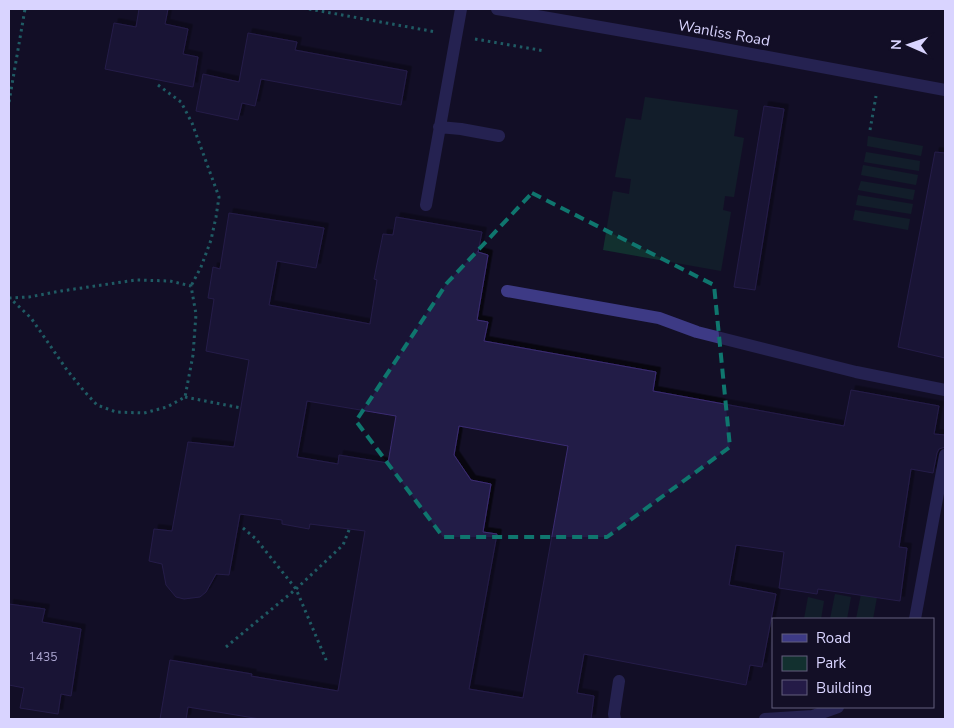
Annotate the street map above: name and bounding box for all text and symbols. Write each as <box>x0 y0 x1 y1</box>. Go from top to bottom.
street label: Wanliss Road <box>676 15 772 51</box>
north arrow <box>884 20 934 70</box>
text: N <box>887 39 906 50</box>
legend <box>772 618 934 708</box>
text: Road <box>816 628 851 648</box>
house number: 1435 <box>29 649 57 665</box>
text: Park <box>816 653 846 673</box>
text: Building <box>816 678 872 698</box>

